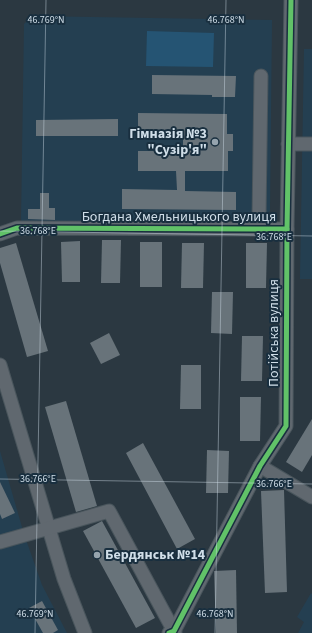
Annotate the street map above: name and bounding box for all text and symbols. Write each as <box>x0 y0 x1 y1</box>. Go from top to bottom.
text: 46.769°N <box>27 13 65 27</box>
text: 46.768°N <box>207 13 245 27</box>
place label: Гімназія №3 "Сузір'я" <box>129 124 207 160</box>
marker: Гімназія №3 "Сузір'я" <box>210 137 220 147</box>
street label: Богдана Хмельницького вулиця <box>82 207 276 227</box>
text: 36.768°E <box>20 224 56 238</box>
text: 36.768°E <box>256 230 292 244</box>
street label: Потійська вулиця <box>264 279 284 387</box>
text: 36.766°E <box>20 472 56 486</box>
text: 36.766°E <box>256 477 292 491</box>
place label: Бердянськ №14 <box>105 545 206 565</box>
marker: Бердянськ №14 <box>92 550 102 560</box>
text: 46.769°N <box>16 607 54 621</box>
text: 46.768°N <box>196 607 234 621</box>

